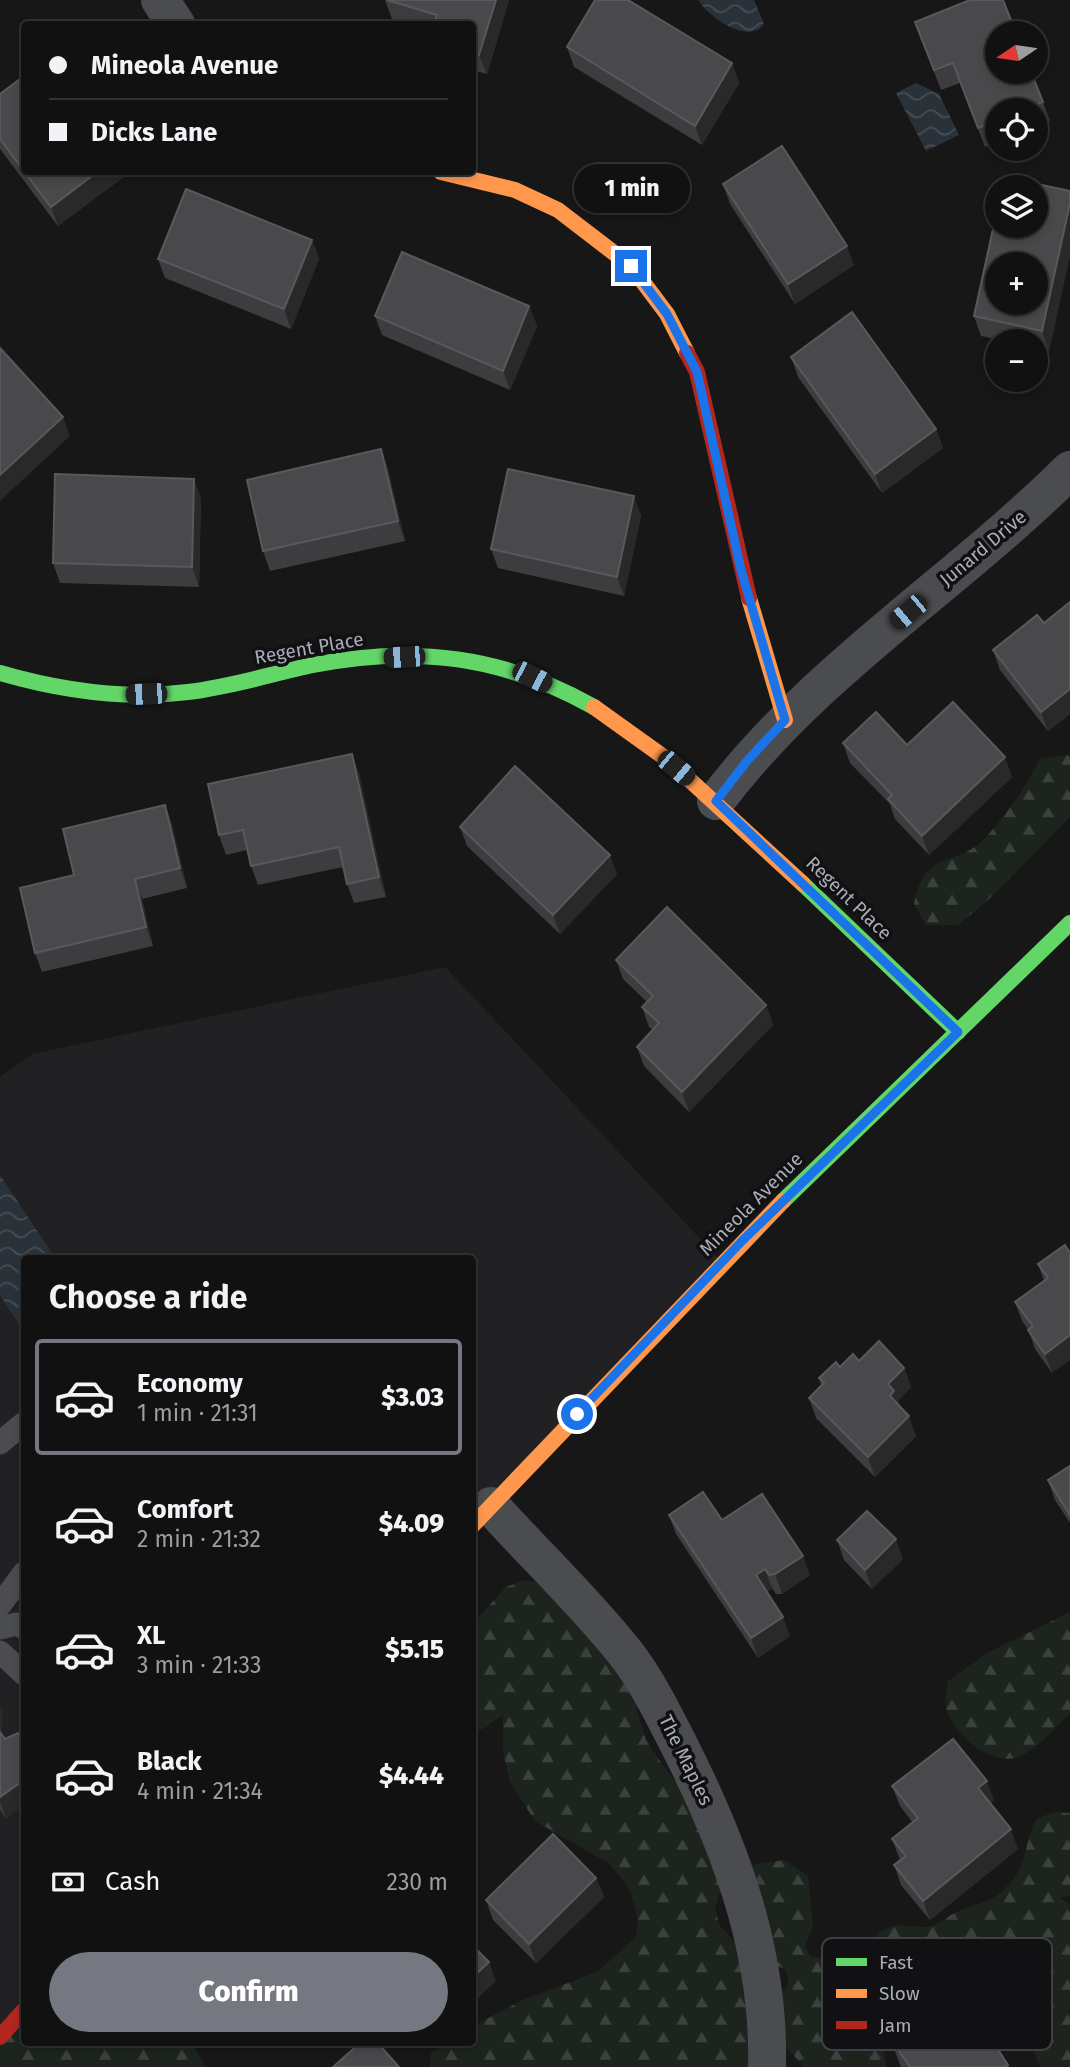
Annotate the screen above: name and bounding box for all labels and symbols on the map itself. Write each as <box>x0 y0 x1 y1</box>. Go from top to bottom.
north arrow <box>985 21 1048 84</box>
callout: 1 min <box>573 164 689 214</box>
route end <box>615 250 647 282</box>
street label: Junard Drive <box>935 505 1031 591</box>
car <box>886 590 931 634</box>
street label: Regent Place <box>253 627 365 669</box>
car <box>383 645 426 669</box>
car <box>509 658 556 696</box>
car <box>125 683 168 705</box>
car <box>654 746 699 790</box>
street label: Regent Place <box>801 851 897 945</box>
street label: Mineola Avenue <box>695 1148 807 1260</box>
route start <box>561 1398 593 1430</box>
street label: The Maples <box>654 1711 718 1809</box>
legend <box>822 1938 1052 2050</box>
text: Fast <box>879 1951 913 1974</box>
text: Slow <box>879 1982 920 2005</box>
text: Jam <box>879 2014 911 2037</box>

